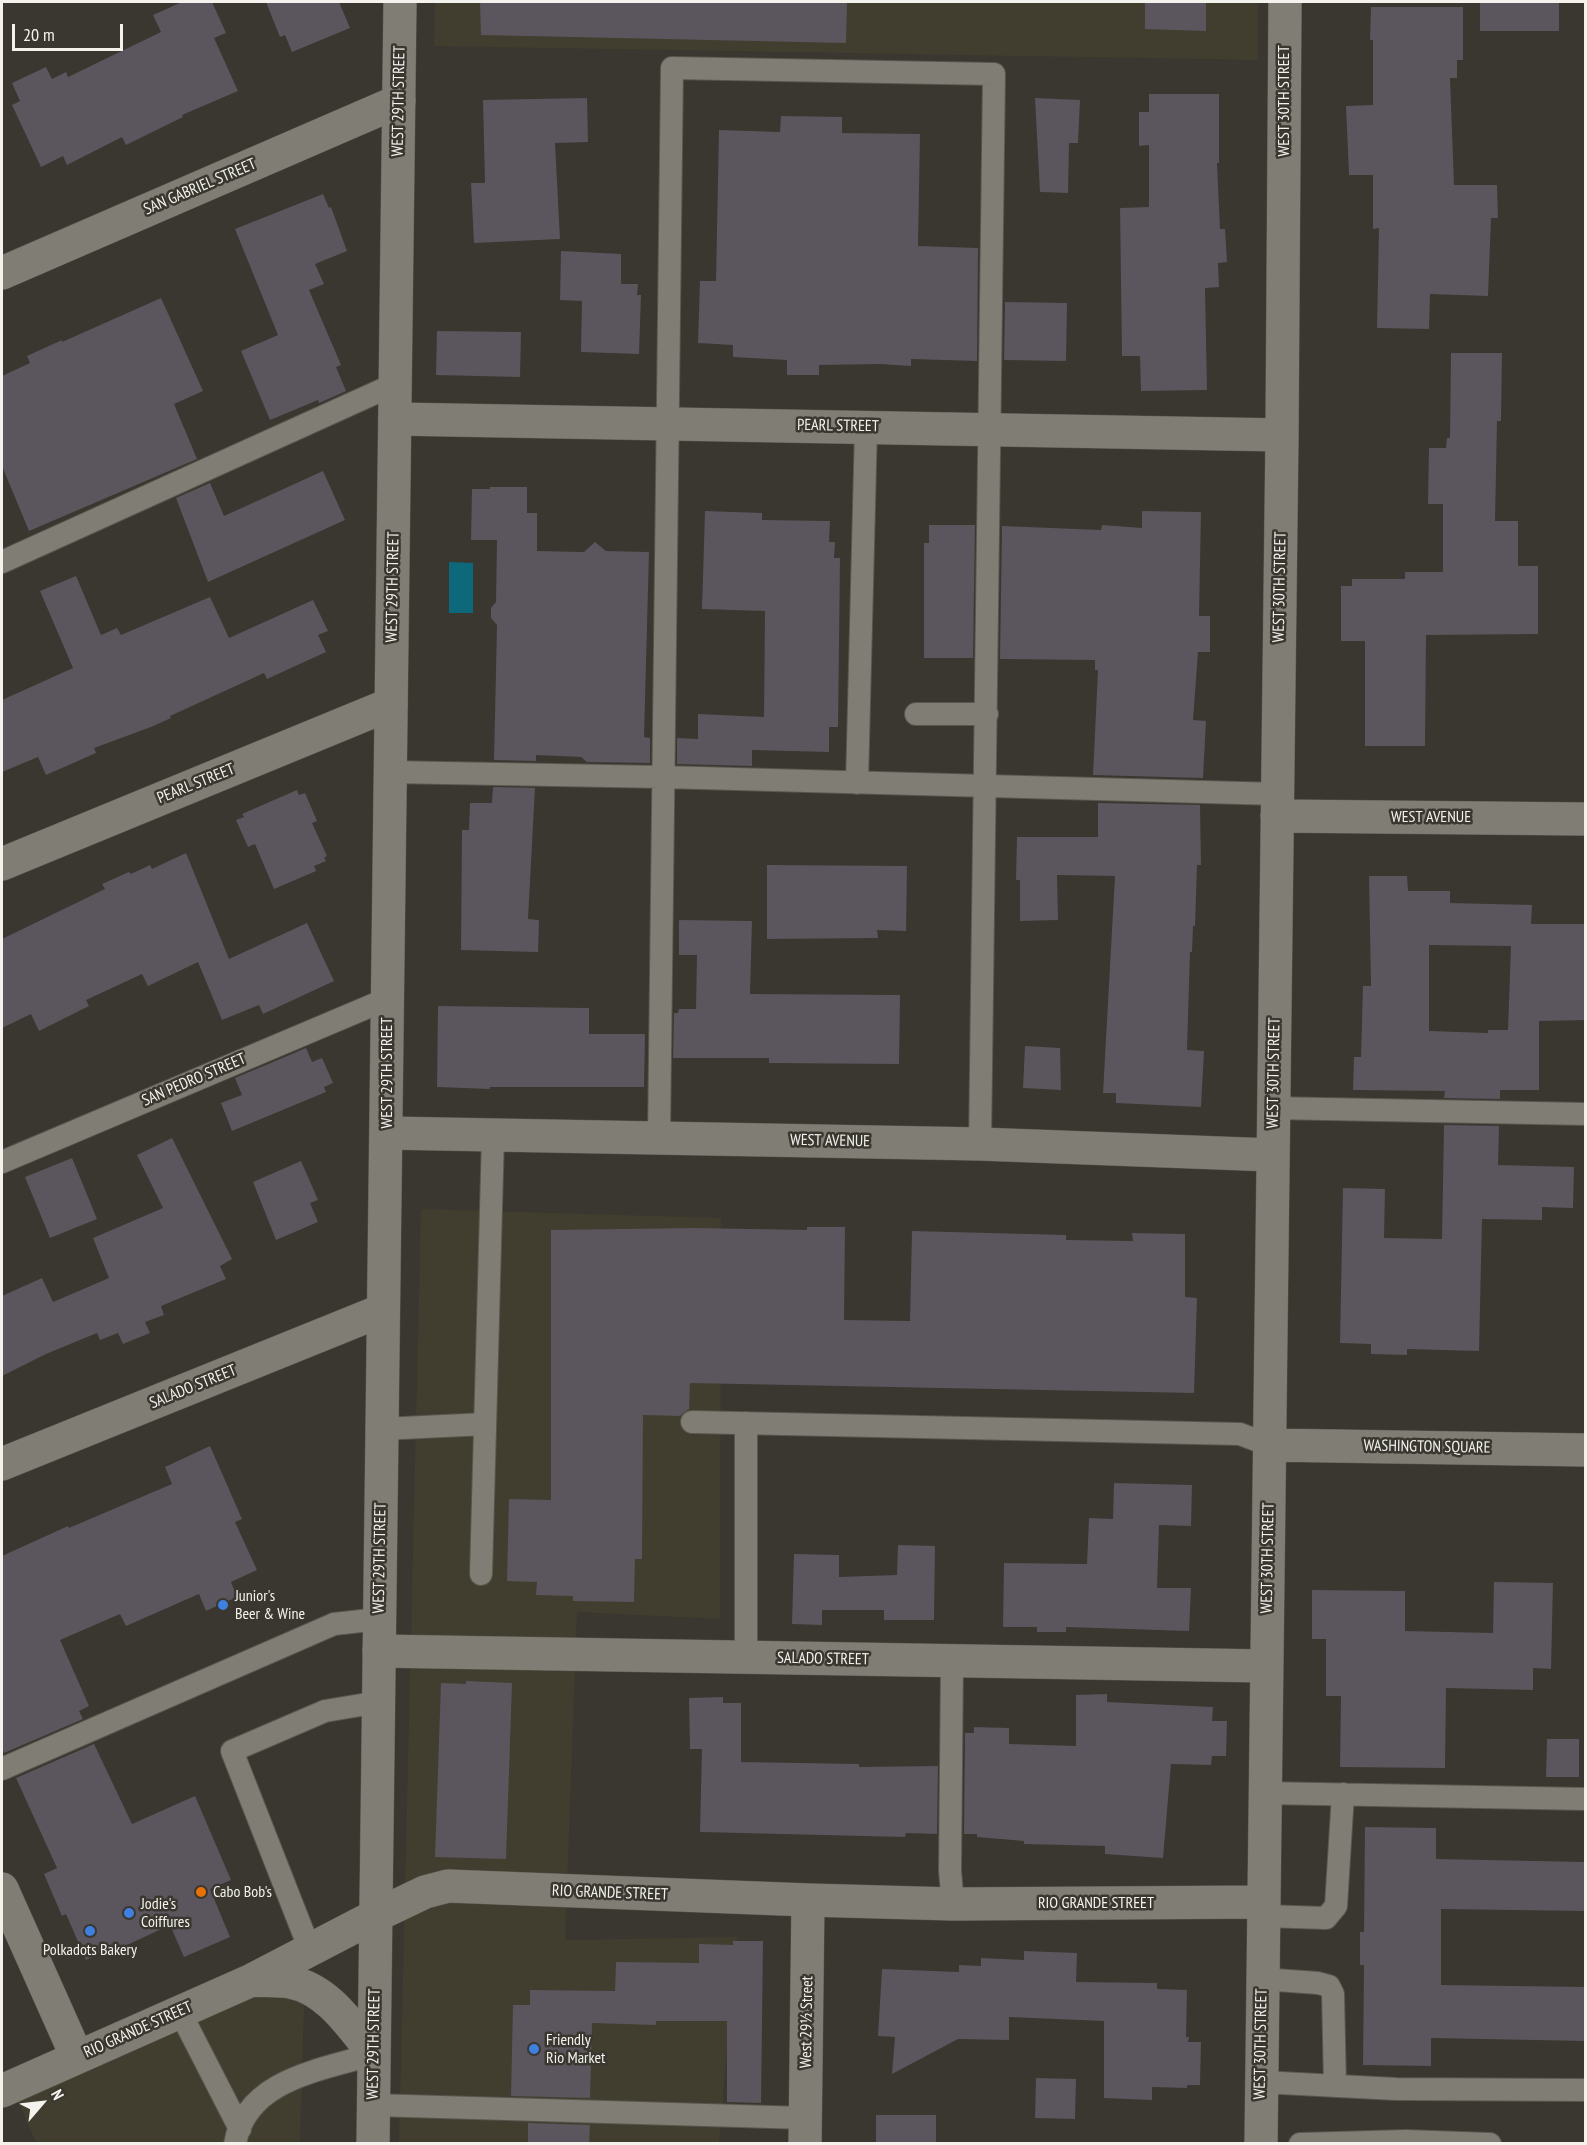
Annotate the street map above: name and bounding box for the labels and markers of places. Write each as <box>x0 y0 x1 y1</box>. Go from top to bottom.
place label: Junior's Beer & Wine <box>235 1586 305 1624</box>
marker: Junior's Beer & Wine <box>216 1598 230 1612</box>
place label: Cabo Bob's <box>213 1882 272 1902</box>
marker: Cabo Bob's <box>194 1885 208 1899</box>
place label: Jodie's Coiffures <box>141 1894 190 1932</box>
marker: Jodie's Coiffures <box>122 1906 136 1920</box>
marker: Polkadots Bakery <box>83 1924 97 1938</box>
place label: Polkadots Bakery <box>43 1940 137 1960</box>
place label: Friendly Rio Market <box>546 2030 605 2068</box>
marker: Friendly Rio Market <box>527 2042 541 2056</box>

